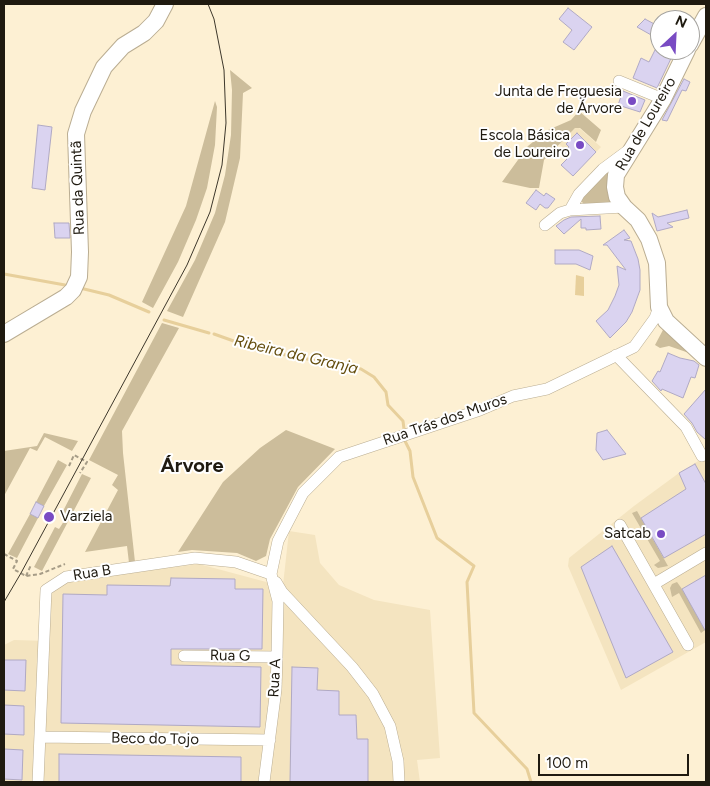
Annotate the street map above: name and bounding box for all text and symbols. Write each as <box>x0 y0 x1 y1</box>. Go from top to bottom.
north arrow <box>650 10 700 60</box>
text: N <box>673 12 690 32</box>
street label: Rua de Loureiro <box>612 74 680 174</box>
place label: Junta de Freguesia de Árvore <box>495 83 622 118</box>
marker: Junta de Freguesia de Árvore <box>626 95 638 107</box>
place label: Escola Básica de Loureiro <box>480 127 570 162</box>
marker: Escola Básica de Loureiro <box>574 139 586 151</box>
street label: Rua da Quintã <box>67 140 89 236</box>
water label: Ribeira da Granja <box>232 331 360 379</box>
street label: Rua Trás dos Muros <box>381 390 509 450</box>
district label: Árvore <box>161 454 223 478</box>
place label: Varziela <box>60 508 112 526</box>
marker: Varziela <box>42 510 56 524</box>
place label: Satcab <box>604 525 651 543</box>
marker: Satcab <box>655 528 667 540</box>
street label: Rua B <box>72 561 112 585</box>
street label: Rua G <box>210 647 250 665</box>
street label: Rua A <box>265 658 285 698</box>
street label: Beco do Tojo <box>111 729 199 749</box>
scale bar <box>540 744 691 776</box>
text: 100 m <box>546 754 588 772</box>

